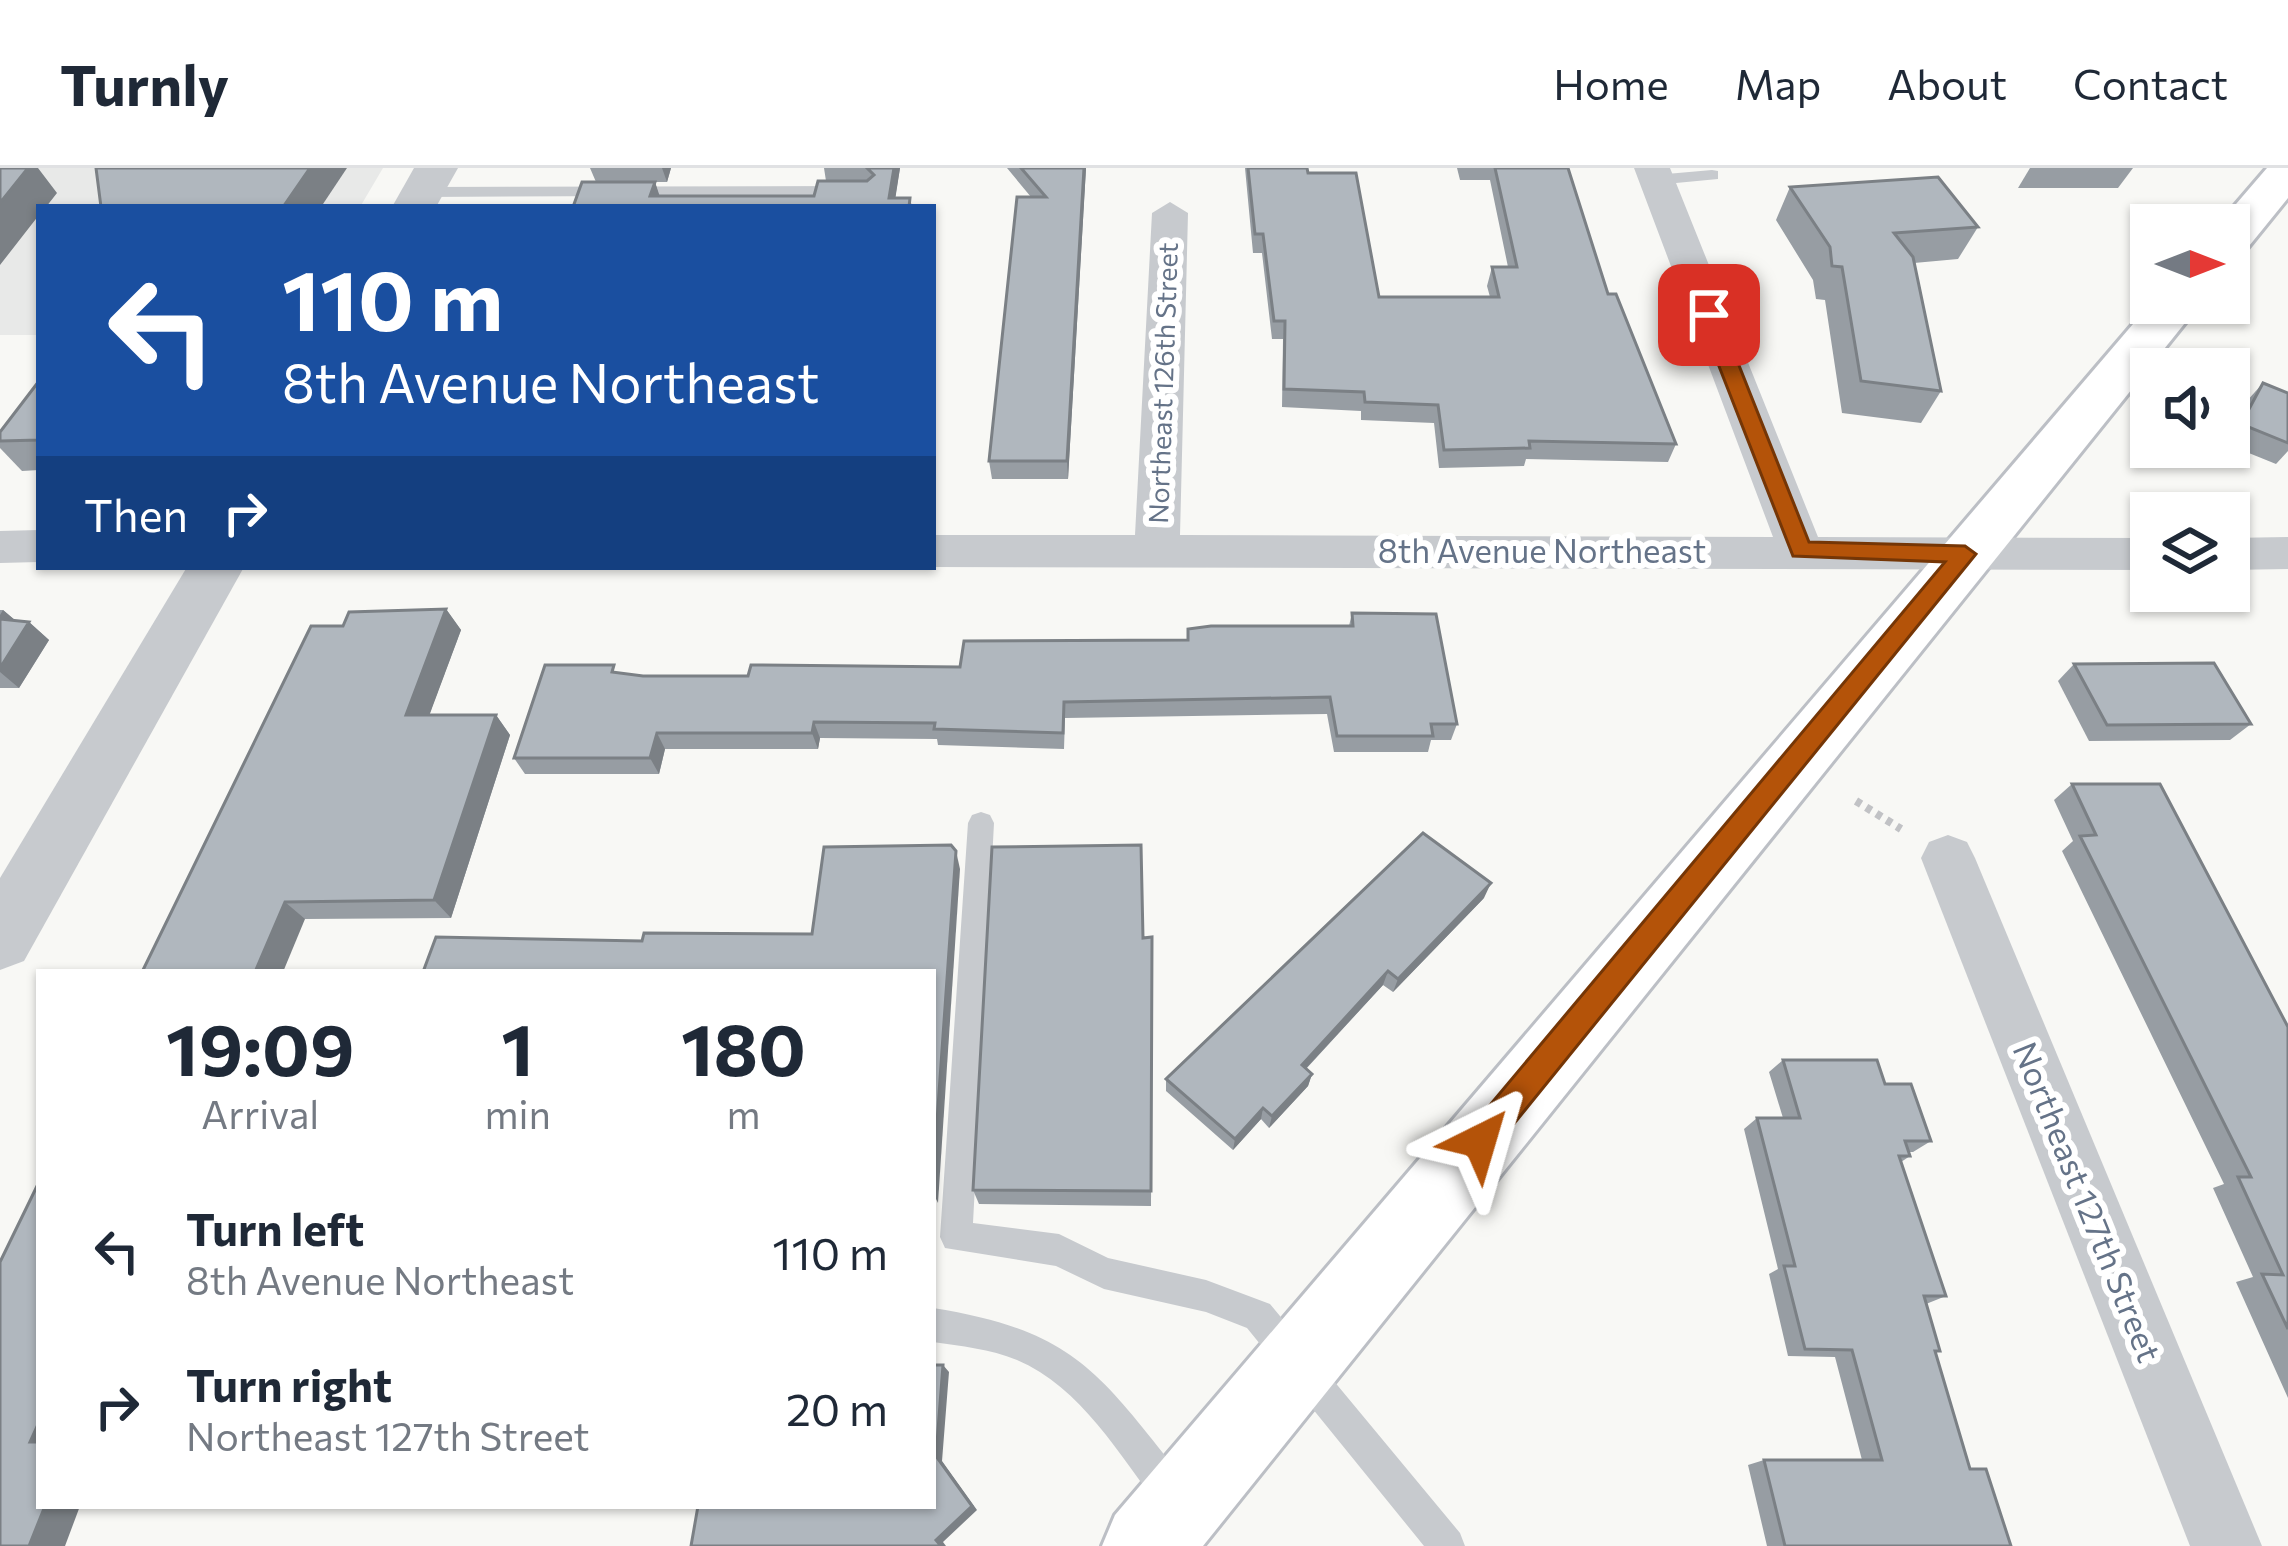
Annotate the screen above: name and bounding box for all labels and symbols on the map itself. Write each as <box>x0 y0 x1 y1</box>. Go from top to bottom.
north arrow <box>2130 204 2250 324</box>
street label: Northeast 126th Street <box>1141 242 1184 524</box>
pin <box>1658 264 1760 366</box>
street label: 8th Avenue Northeast <box>1378 529 1706 570</box>
street label: Northeast 127th Street <box>2005 1035 2171 1367</box>
position arrow <box>1417 1078 1543 1204</box>

